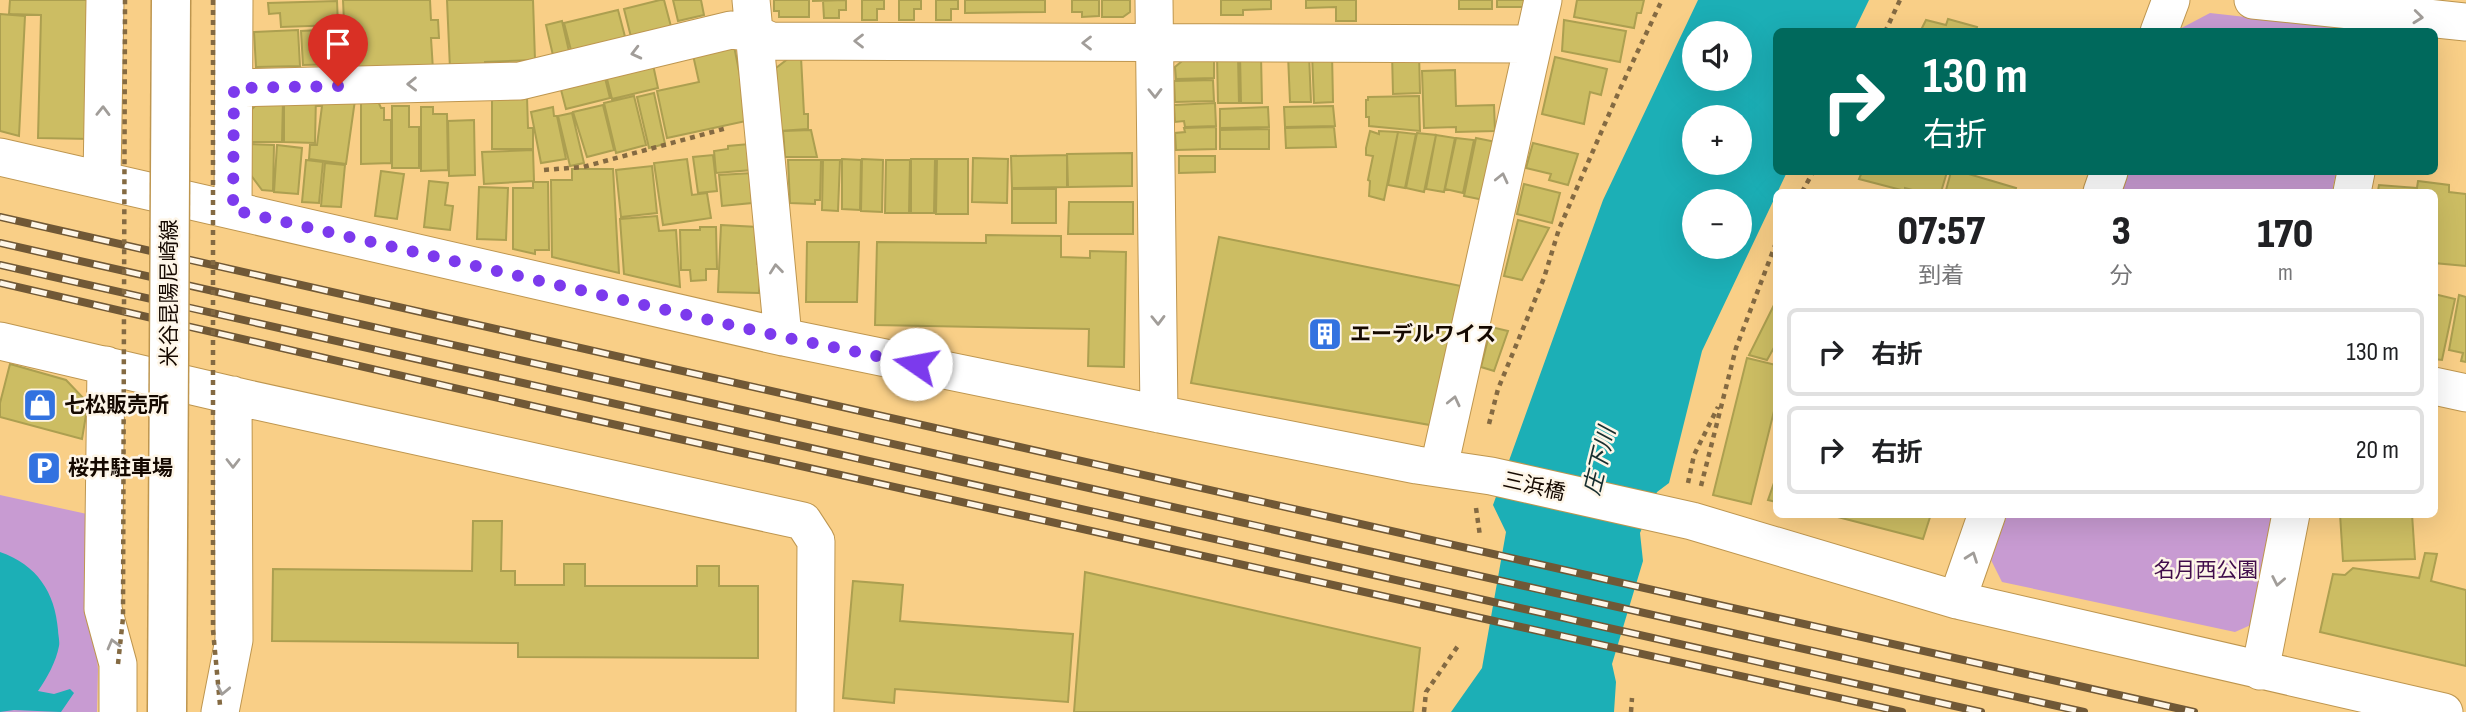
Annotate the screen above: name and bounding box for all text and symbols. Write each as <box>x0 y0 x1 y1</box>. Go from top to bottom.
one-way arrow <box>2413 9 2424 24</box>
pin <box>308 14 368 86</box>
map controls <box>1682 21 1752 259</box>
button: sound <box>1682 21 1752 91</box>
icon: arrive <box>319 25 357 63</box>
one-way arrow <box>853 33 864 49</box>
one-way arrow <box>1081 35 1091 51</box>
one-way arrow <box>630 45 642 59</box>
text: 130 m <box>1923 48 2028 107</box>
icon: right <box>1808 56 1899 147</box>
one-way arrow <box>406 76 417 92</box>
one-way arrow <box>1147 88 1163 98</box>
one-way arrow <box>95 105 111 115</box>
button: + <box>1682 105 1752 175</box>
text: 右折 <box>1923 116 1987 155</box>
one-way arrow <box>1494 172 1509 184</box>
button: − <box>1682 189 1752 259</box>
text: 07:57 <box>1898 206 1985 257</box>
text: 3 <box>2111 206 2131 257</box>
text: 170 <box>2257 209 2313 260</box>
street label: 米谷昆陽尼崎線 <box>157 220 182 367</box>
text: m <box>2278 259 2293 287</box>
text: 到着 <box>1918 262 1964 290</box>
text: 分 <box>2110 262 2133 290</box>
one-way arrow <box>769 263 784 274</box>
one-way arrow <box>1150 315 1166 326</box>
building icon: エーデルワイス <box>1306 315 1344 353</box>
place label: エーデルワイス <box>1350 322 1496 347</box>
position arrow <box>879 327 953 401</box>
icon: right <box>1812 333 1850 371</box>
text: 130 m <box>2347 337 2399 368</box>
text: 右折 <box>1871 340 1923 371</box>
shop icon: 七松販売所 <box>21 386 59 424</box>
place label: 七松販売所 <box>64 393 169 418</box>
one-way arrow <box>1445 395 1460 407</box>
water label: 庄下川 <box>1578 421 1623 498</box>
icon: right <box>1812 431 1850 469</box>
text: 20 m <box>2356 435 2399 466</box>
text: 右折 <box>1871 438 1923 469</box>
parking icon: 桜井駐車場 <box>25 449 63 487</box>
place label: 桜井駐車場 <box>68 456 173 481</box>
one-way arrow <box>225 459 241 469</box>
street label: 三浜橋 <box>1500 467 1567 506</box>
one-way arrow <box>1964 552 1978 564</box>
park label: 名月西公園 <box>2154 558 2259 583</box>
one-way arrow <box>2271 575 2286 587</box>
one-way arrow <box>106 639 121 651</box>
one-way arrow <box>217 684 232 696</box>

